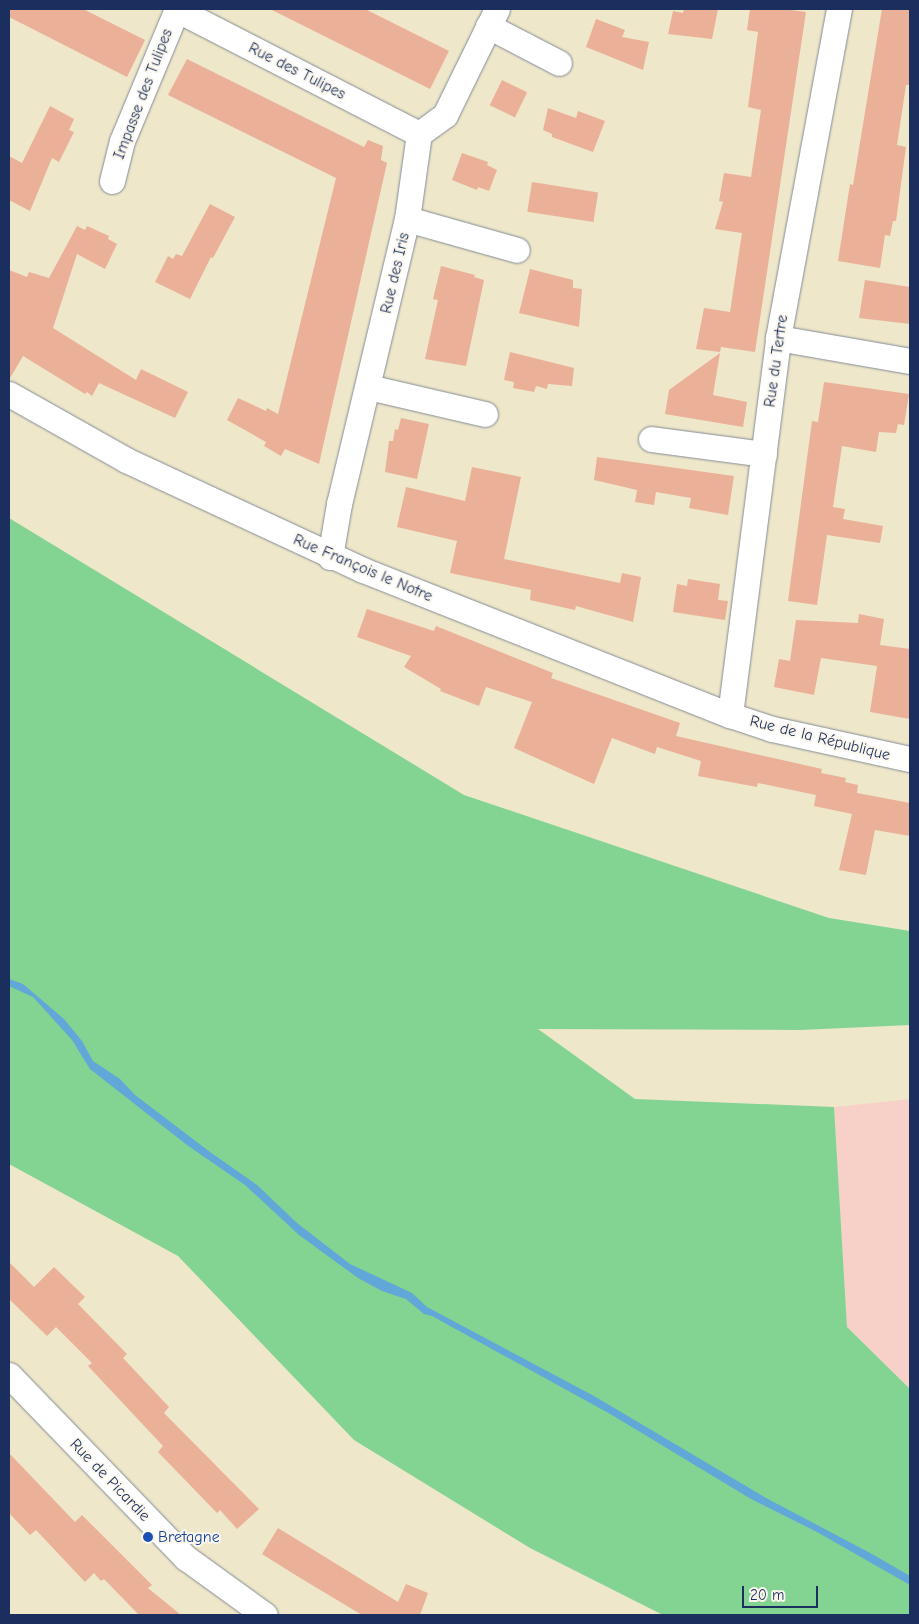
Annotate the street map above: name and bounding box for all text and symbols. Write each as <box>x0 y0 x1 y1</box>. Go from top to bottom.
street label: Impasse des Tulipes <box>109 26 177 162</box>
street label: Rue des Tulipes <box>245 38 349 104</box>
street label: Rue des Iris <box>376 231 414 315</box>
street label: Rue du Tertre <box>760 314 792 408</box>
street label: Rue François le Notre <box>290 530 436 606</box>
street label: Rue de la République <box>748 711 892 765</box>
street label: Rue de Picardie <box>66 1435 154 1525</box>
place label: Bretagne <box>158 1527 220 1547</box>
marker: Bretagne <box>142 1531 154 1543</box>
scale bar <box>744 1576 820 1608</box>
text: 20 m <box>750 1586 784 1604</box>

